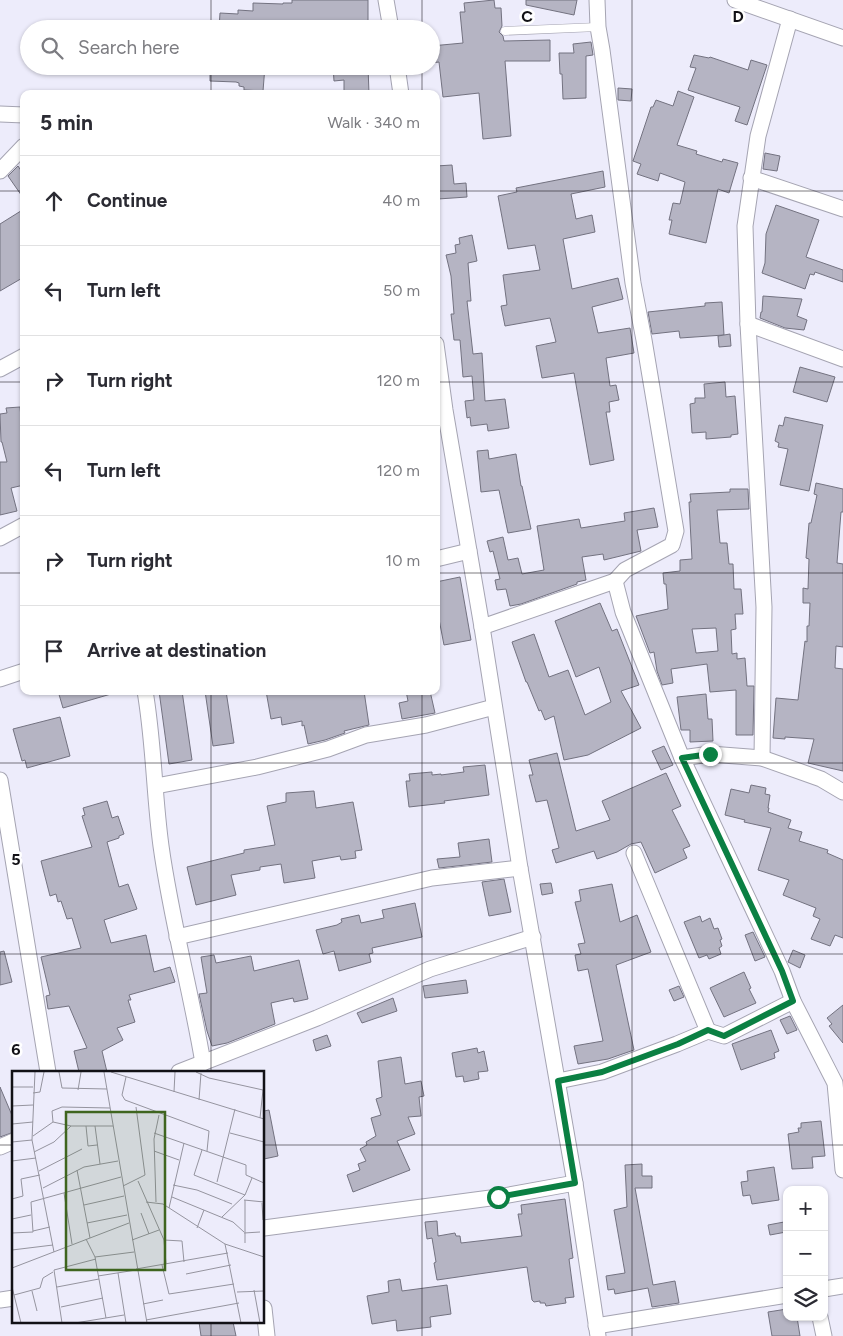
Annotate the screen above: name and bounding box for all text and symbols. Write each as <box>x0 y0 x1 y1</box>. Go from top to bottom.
text: C <box>521 7 533 26</box>
text: D <box>732 7 744 26</box>
search box <box>20 20 440 75</box>
icon: search <box>38 34 66 62</box>
text: Search here <box>78 36 180 59</box>
text: 5 min <box>40 110 93 135</box>
text: Walk · 340 m <box>327 113 420 132</box>
icon: ahead <box>40 187 68 215</box>
text: Continue <box>87 189 167 212</box>
text: 40 m <box>382 191 420 210</box>
icon: left <box>40 277 68 305</box>
text: Turn left <box>87 279 161 302</box>
text: 50 m <box>383 281 420 300</box>
icon: right <box>40 367 68 395</box>
text: Turn right <box>87 369 173 392</box>
text: 120 m <box>377 371 420 390</box>
icon: left <box>40 457 68 485</box>
text: Turn left <box>87 459 161 482</box>
text: 120 m <box>377 461 420 480</box>
icon: right <box>40 547 68 575</box>
text: Turn right <box>87 549 173 572</box>
text: 10 m <box>386 551 420 570</box>
icon: arrive <box>40 637 68 665</box>
text: Arrive at destination <box>87 639 266 662</box>
route end <box>699 743 722 766</box>
text: 5 <box>11 850 21 869</box>
text: 6 <box>11 1040 21 1059</box>
inset map <box>12 1071 265 1324</box>
route start <box>487 1186 510 1209</box>
map controls <box>783 1186 828 1321</box>
button: + <box>783 1186 828 1231</box>
button: − <box>783 1231 828 1276</box>
button: layers <box>783 1276 828 1321</box>

